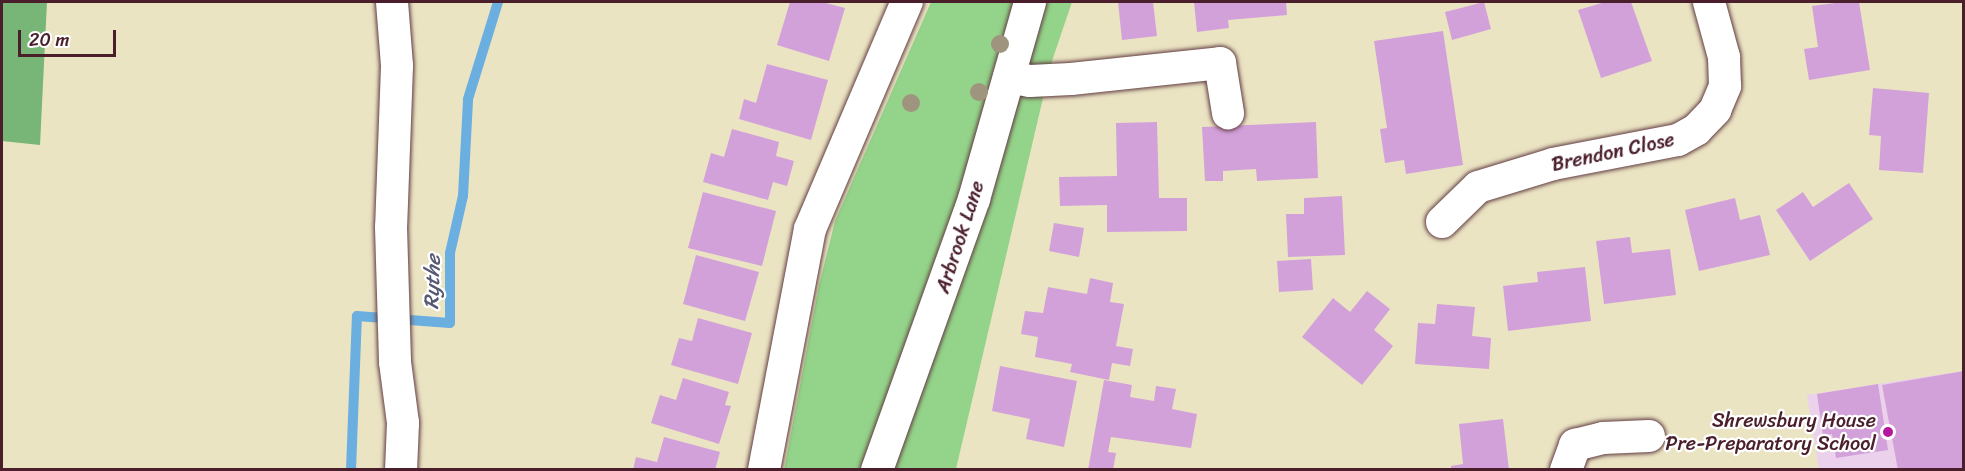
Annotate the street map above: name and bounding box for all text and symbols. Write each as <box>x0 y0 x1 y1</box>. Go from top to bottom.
scale bar <box>21 18 118 56</box>
text: 20 m <box>29 24 69 56</box>
street label: Brendon Close <box>1549 127 1677 177</box>
street label: Arbrook Lane <box>931 178 989 296</box>
water label: Rythe <box>418 254 446 310</box>
place label: Shrewsbury House Pre-Preparatory School <box>1665 408 1876 455</box>
marker: Shrewsbury House Pre-Preparatory School <box>1881 425 1895 439</box>

